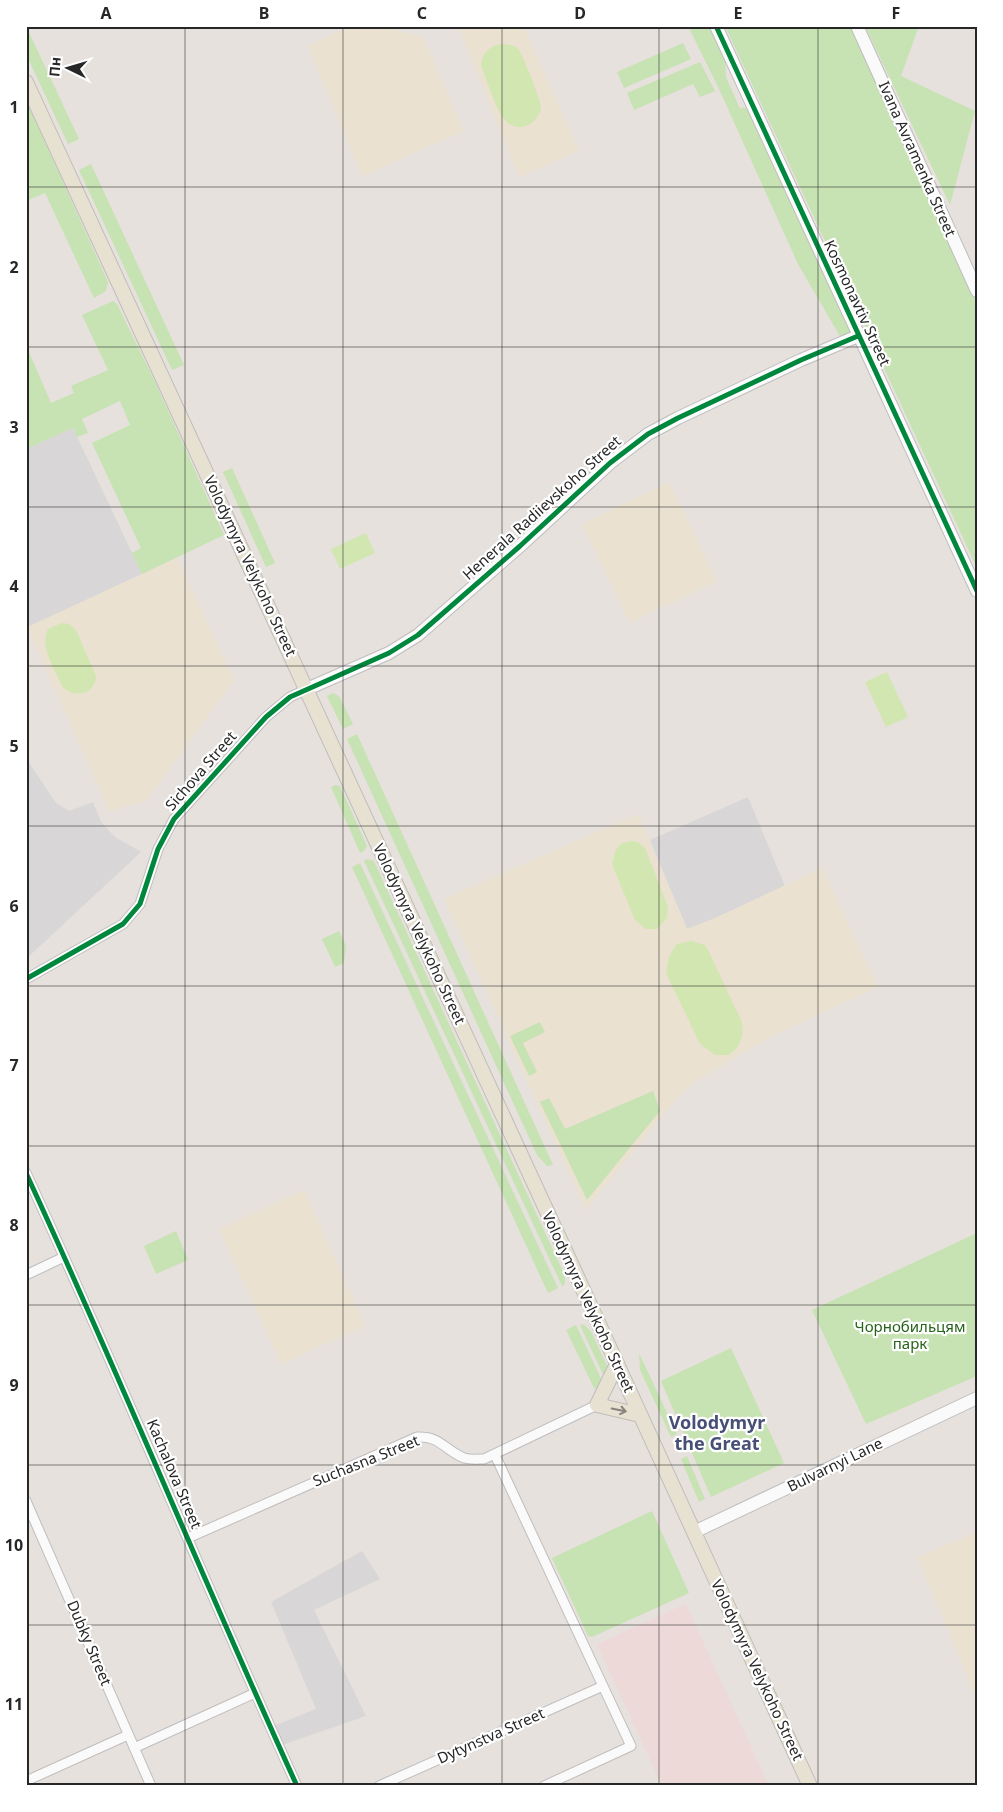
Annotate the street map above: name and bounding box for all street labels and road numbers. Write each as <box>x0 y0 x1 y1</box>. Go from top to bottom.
street label: Ivana Avramenka Street <box>875 78 961 240</box>
street label: Kosmonavtiv Street <box>820 236 896 369</box>
street label: Henerala Radiievskoho Street <box>458 430 625 584</box>
street label: Volodymyra Velykoho Street <box>200 472 302 660</box>
street label: Sichova Street <box>160 726 241 814</box>
street label: Volodymyra Velykoho Street <box>369 840 471 1028</box>
street label: Volodymyra Velykoho Street <box>538 1208 640 1396</box>
street label: Kachalova Street <box>143 1416 207 1532</box>
street label: Suchasna Street <box>309 1429 422 1491</box>
street label: Bulvarnyi Lane <box>784 1432 886 1496</box>
street label: Volodymyra Velykoho Street <box>707 1576 809 1764</box>
street label: Dubky Street <box>63 1597 117 1689</box>
street label: Dytynstva Street <box>434 1702 548 1768</box>

